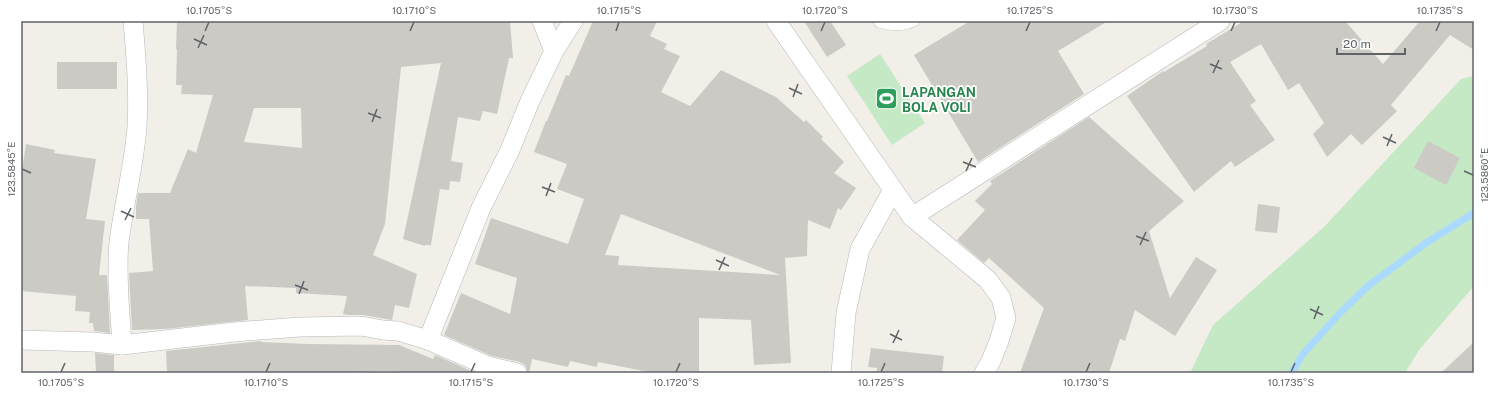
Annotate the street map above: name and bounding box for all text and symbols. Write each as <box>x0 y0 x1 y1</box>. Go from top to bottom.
text: 10.1705°S <box>186 4 232 16</box>
text: 10.1710°S <box>392 4 436 16</box>
text: 10.1715°S <box>597 4 642 16</box>
text: 10.1720°S <box>802 4 848 16</box>
text: 10.1725°S <box>1007 4 1053 16</box>
text: 10.1730°S <box>1212 4 1258 16</box>
text: 10.1735°S <box>1417 4 1463 16</box>
scale bar <box>1337 30 1405 56</box>
text: 20 m <box>1343 37 1371 51</box>
place label: LAPANGAN BOLA VOLI <box>902 85 976 115</box>
sports icon: LAPANGAN BOLA VOLI <box>873 86 899 112</box>
text: 123.5845°E <box>5 142 17 196</box>
text: 123.5860°E <box>1478 148 1490 202</box>
text: 10.1705°S <box>38 376 84 388</box>
text: 10.1710°S <box>244 376 288 388</box>
text: 10.1715°S <box>449 376 494 388</box>
text: 10.1720°S <box>653 376 699 388</box>
text: 10.1725°S <box>858 376 904 388</box>
text: 10.1730°S <box>1063 376 1109 388</box>
text: 10.1735°S <box>1268 376 1314 388</box>

